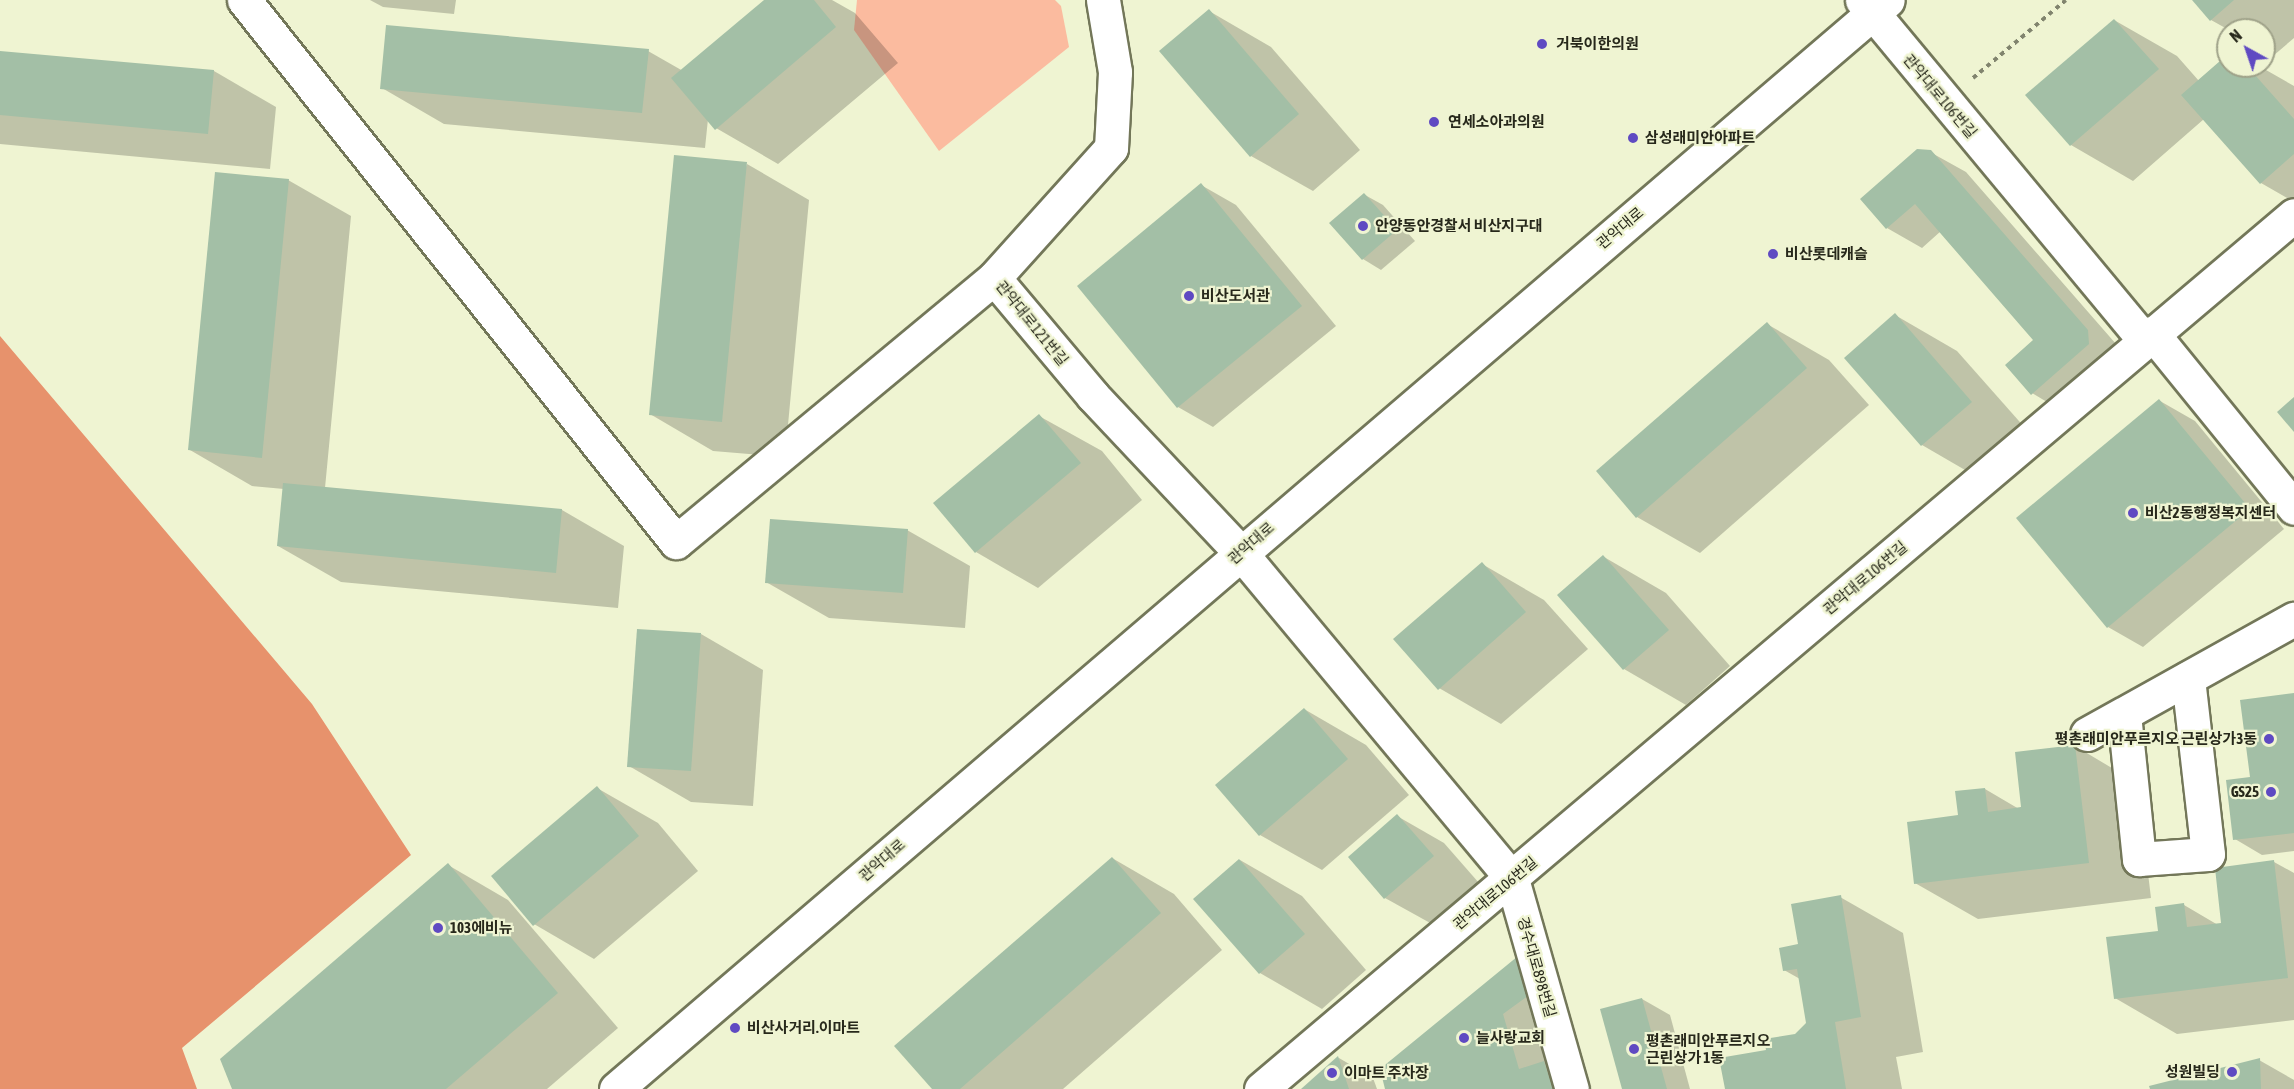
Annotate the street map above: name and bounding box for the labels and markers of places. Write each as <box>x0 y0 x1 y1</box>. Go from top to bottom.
marker: 거북이한의원 <box>1533 35 1551 53</box>
place label: 거북이한의원 <box>1556 35 1639 53</box>
marker: 연세소아과의원 <box>1425 113 1443 131</box>
place label: 연세소아과의원 <box>1448 113 1545 131</box>
place label: 삼성래미안아파트 <box>1645 129 1755 147</box>
marker: 삼성래미안아파트 <box>1626 131 1640 145</box>
place label: 안양동안경찰서 비산지구대 <box>1375 217 1543 235</box>
marker: 안양동안경찰서 비산지구대 <box>1356 219 1370 233</box>
place label: 비산롯데캐슬 <box>1785 245 1868 263</box>
marker: 비산롯데캐슬 <box>1766 247 1780 261</box>
place label: 비산도서관 <box>1201 287 1270 305</box>
marker: 비산도서관 <box>1182 289 1196 303</box>
place label: 비산2동행정복지센터 <box>2145 504 2276 522</box>
marker: 비산2동행정복지센터 <box>2126 506 2140 520</box>
place label: 평촌래미안푸르지오 근린상가3동 <box>2055 730 2257 748</box>
marker: 평촌래미안푸르지오 근린상가3동 <box>2262 732 2276 746</box>
place label: GS25 <box>2231 783 2259 801</box>
marker: GS25 <box>2264 785 2278 799</box>
place label: 103에비뉴 <box>450 919 513 937</box>
marker: 103에비뉴 <box>431 921 445 935</box>
place label: 비산사거리.이마트 <box>747 1019 860 1037</box>
marker: 비산사거리.이마트 <box>728 1021 742 1035</box>
place label: 늘사랑교회 <box>1476 1029 1545 1047</box>
marker: 늘사랑교회 <box>1457 1031 1471 1045</box>
place label: 평촌래미안푸르지오 근린상가 1동 <box>1646 1031 1770 1066</box>
marker: 평촌래미안푸르지오 근린상가 1동 <box>1627 1042 1641 1056</box>
place label: 성원빌딩 <box>2165 1063 2220 1081</box>
place label: 이마트 주차장 <box>1344 1064 1429 1082</box>
marker: 성원빌딩 <box>2225 1065 2239 1079</box>
marker: 이마트 주차장 <box>1325 1066 1339 1080</box>

